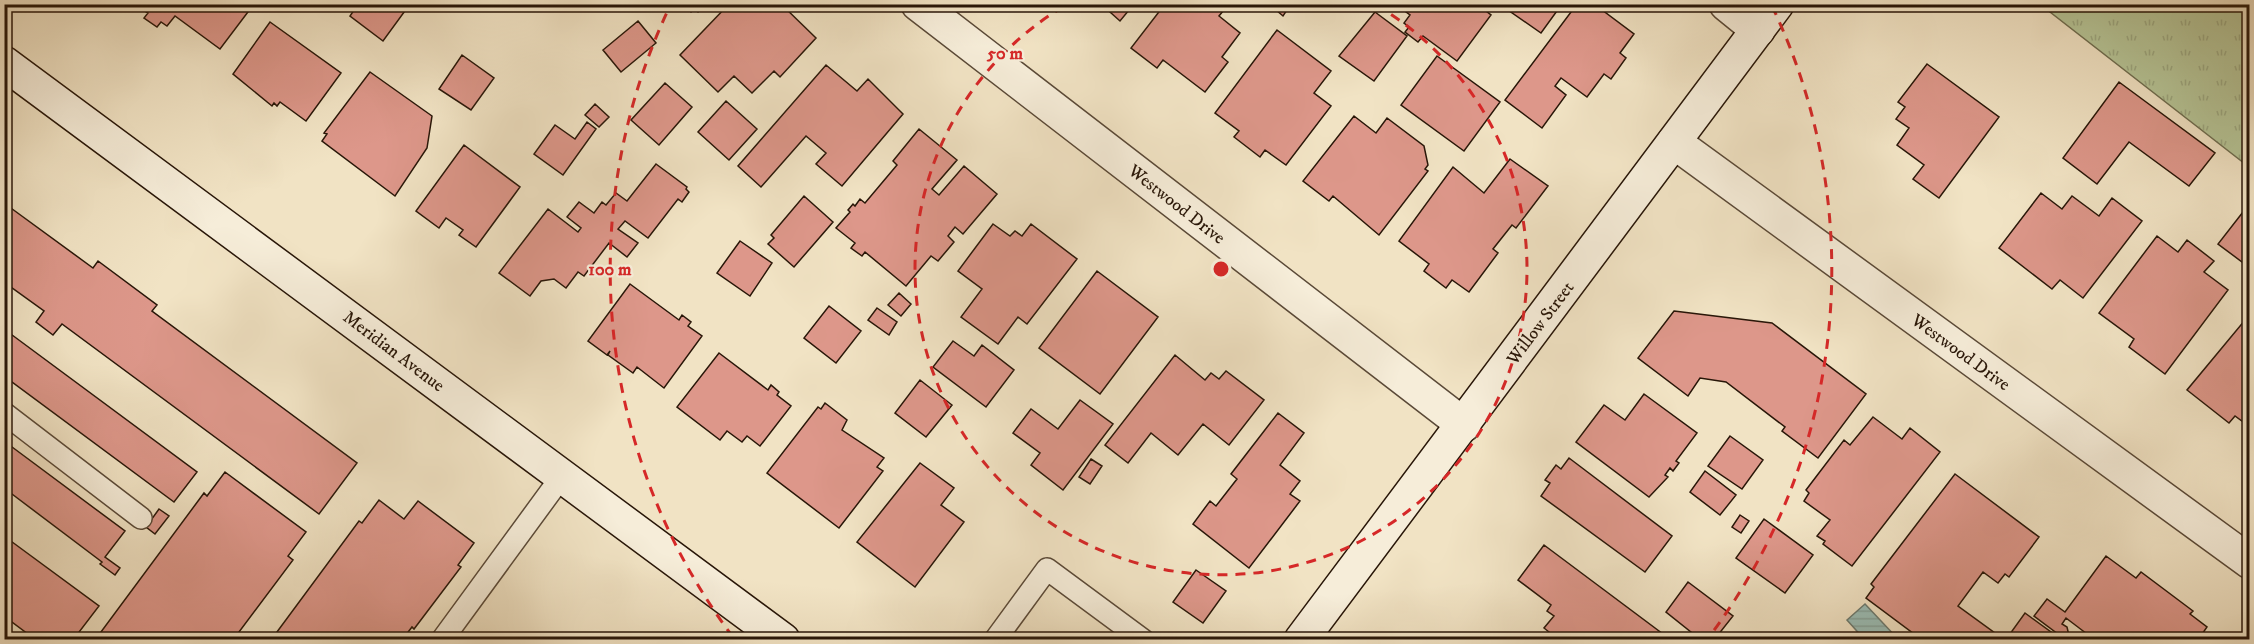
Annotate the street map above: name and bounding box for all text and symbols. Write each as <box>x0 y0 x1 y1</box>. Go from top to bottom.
text: 50 m <box>986 43 1023 65</box>
street label: Westwood Drive <box>1123 160 1229 249</box>
text: 100 m <box>588 259 632 281</box>
centre of rings <box>1211 259 1231 279</box>
street label: Willow Street <box>1502 277 1579 370</box>
street label: Meridian Avenue <box>338 306 449 397</box>
street label: Westwood Drive <box>1906 309 2014 396</box>

